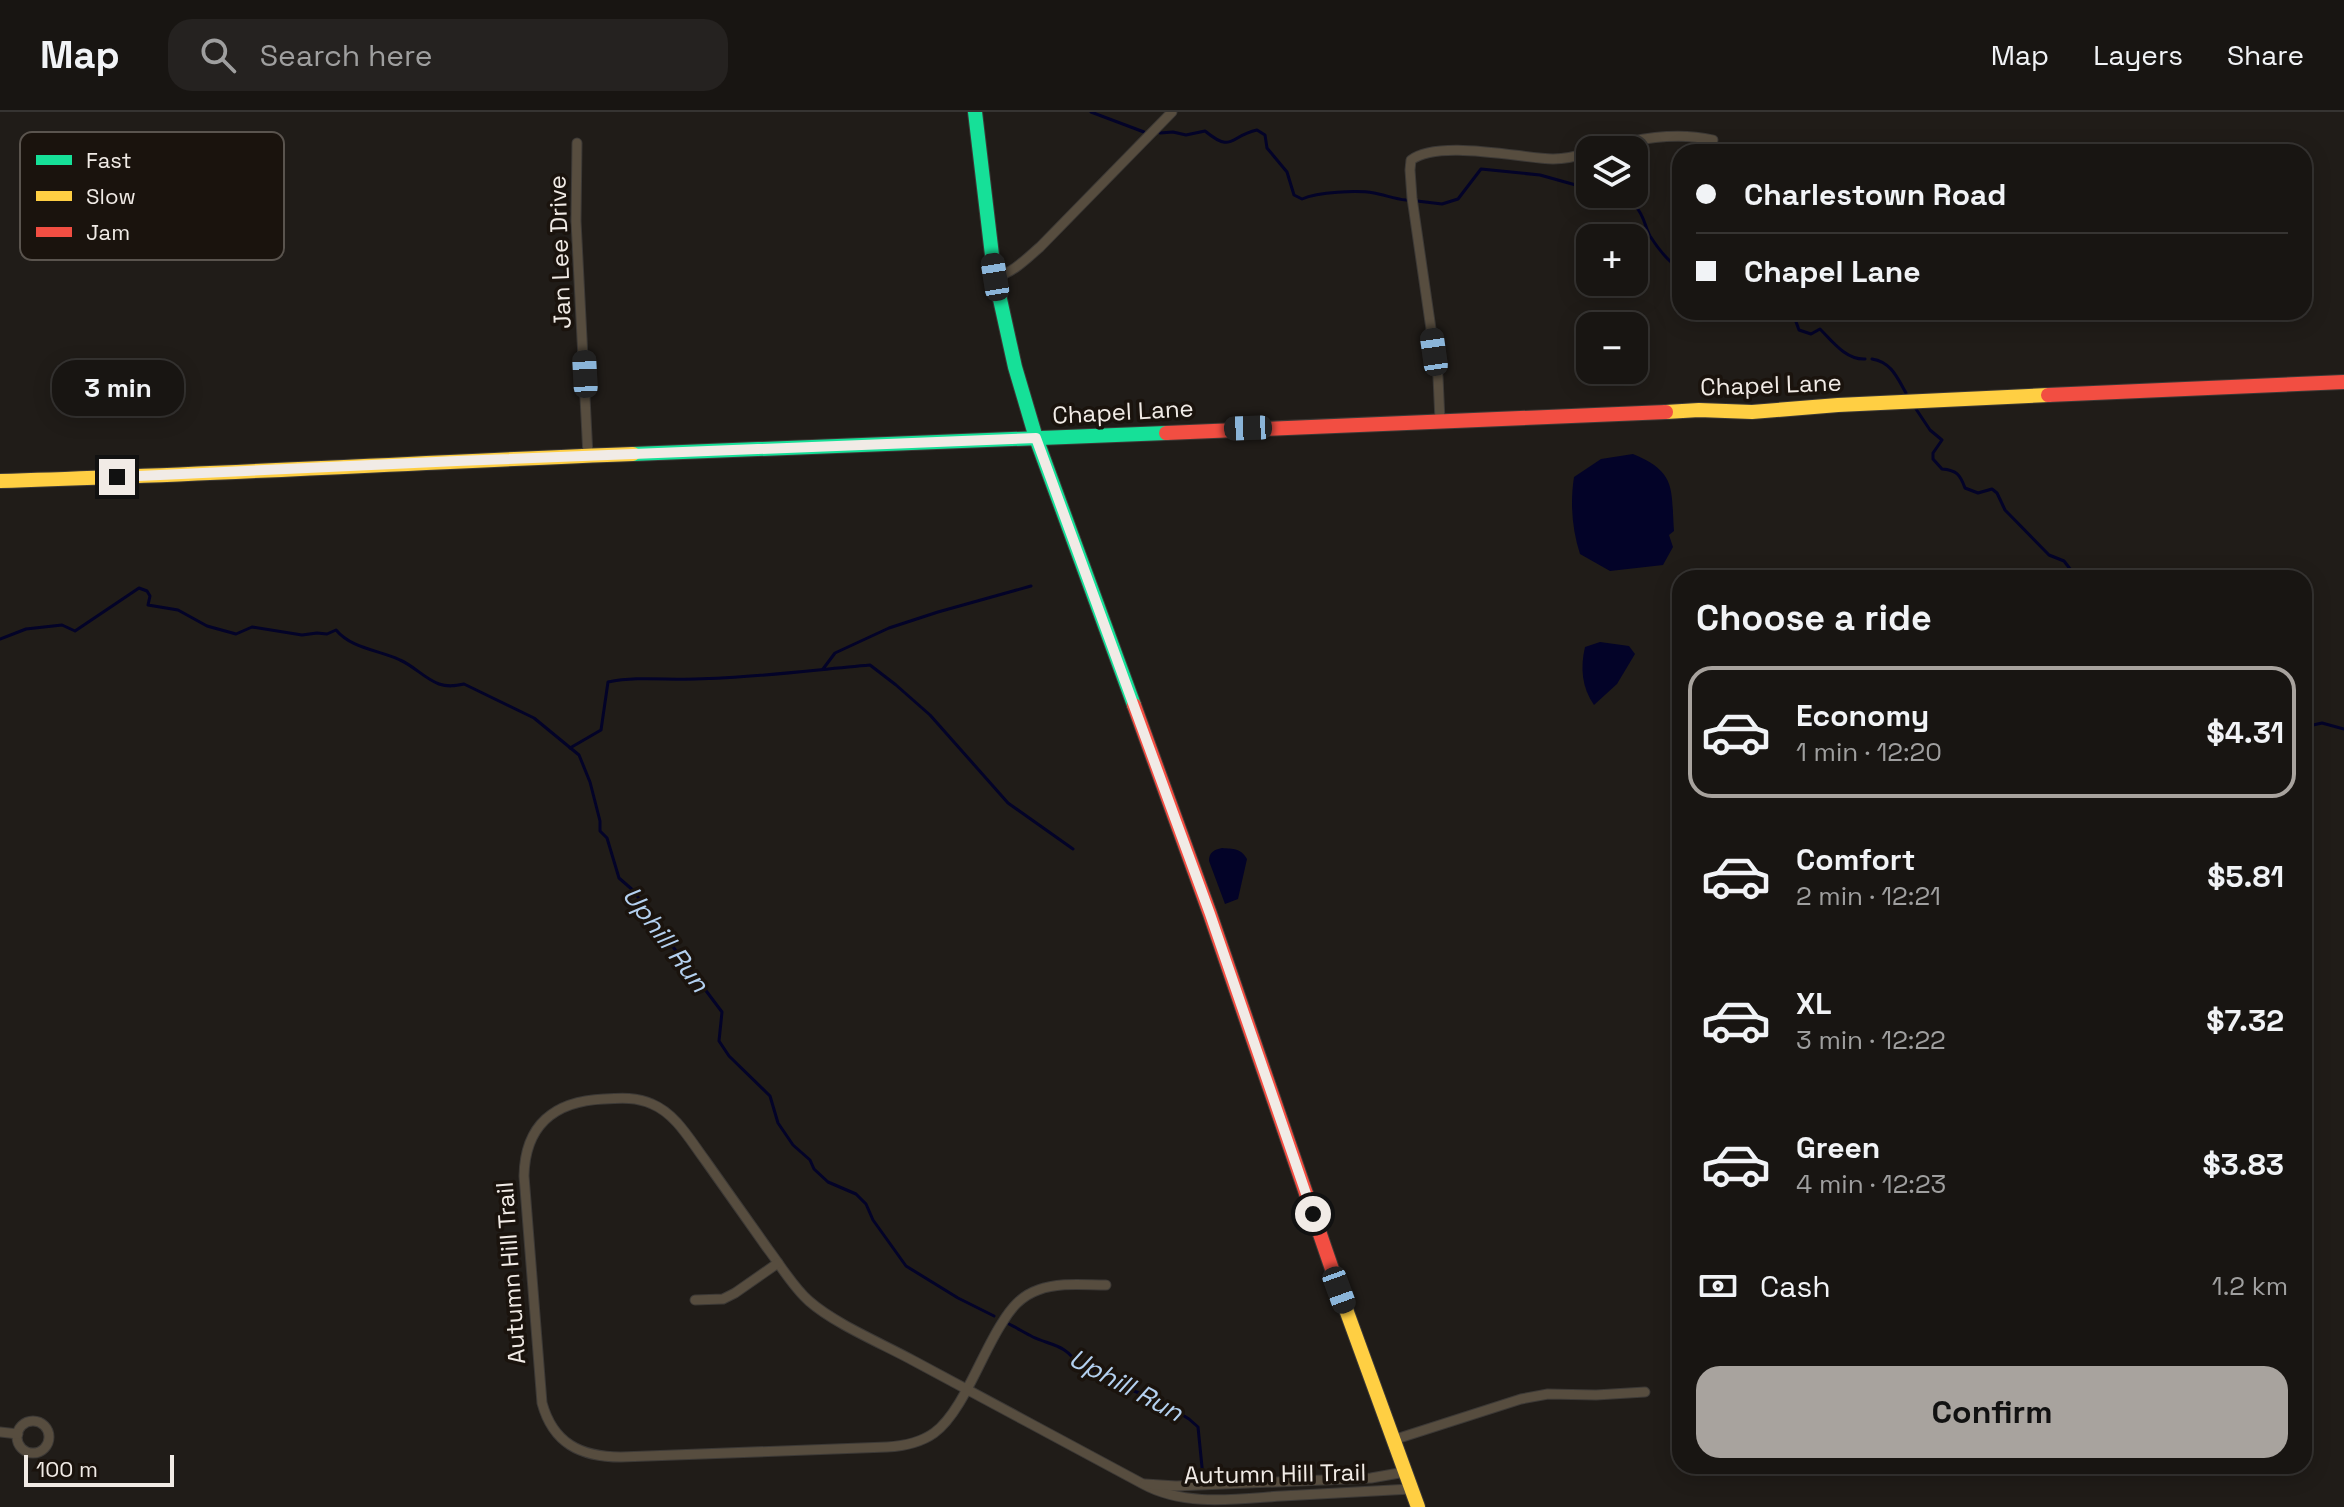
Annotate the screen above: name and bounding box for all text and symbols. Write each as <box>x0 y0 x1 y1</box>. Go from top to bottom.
search box <box>168 19 728 91</box>
text: Map <box>40 31 120 79</box>
icon: search <box>196 33 240 77</box>
text: Search here <box>260 36 433 75</box>
text: Map <box>1991 37 2049 73</box>
text: Layers <box>2093 37 2183 73</box>
text: Share <box>2227 37 2304 73</box>
legend <box>20 132 284 260</box>
map controls <box>1576 136 1648 384</box>
button: layers <box>1576 136 1648 208</box>
text: Fast <box>86 146 132 174</box>
street label: Jan Lee Drive <box>541 175 578 329</box>
text: Charlestown Road <box>1744 175 2006 214</box>
text: Slow <box>86 182 136 210</box>
text: Jam <box>86 218 130 246</box>
button: + <box>1576 224 1648 296</box>
car <box>979 251 1011 303</box>
text: Chapel Lane <box>1744 252 1921 291</box>
button: − <box>1576 312 1648 384</box>
car <box>1419 327 1449 377</box>
car <box>572 349 598 399</box>
callout: 3 min <box>51 361 183 417</box>
street label: Chapel Lane <box>1700 367 1842 402</box>
text: 3 min <box>84 371 152 405</box>
street label: Chapel Lane <box>1052 392 1194 431</box>
car <box>1224 415 1272 441</box>
route end <box>99 459 135 495</box>
text: Choose a ride <box>1696 595 1932 641</box>
icon: car <box>1700 696 1772 768</box>
text: Economy <box>1796 696 1929 735</box>
text: $4.31 <box>2207 713 2284 752</box>
text: 1 min · 12:20 <box>1796 735 1942 769</box>
icon: car <box>1700 840 1772 912</box>
text: Comfort <box>1796 840 1915 879</box>
text: $5.81 <box>2207 857 2284 896</box>
water label: Uphill Run <box>615 879 718 1000</box>
text: 2 min · 12:21 <box>1796 879 1941 913</box>
icon: car <box>1700 984 1772 1056</box>
text: XL <box>1796 984 1832 1023</box>
text: $7.32 <box>2206 1001 2284 1040</box>
text: 3 min · 12:22 <box>1796 1023 1946 1057</box>
icon: car <box>1700 1128 1772 1200</box>
text: Green <box>1796 1128 1880 1167</box>
text: $3.83 <box>2202 1145 2284 1184</box>
text: 4 min · 12:23 <box>1796 1167 1946 1201</box>
street label: Autumn Hill Trail <box>489 1181 532 1365</box>
route start <box>1295 1196 1331 1232</box>
car <box>1320 1263 1358 1317</box>
icon: cash <box>1696 1264 1740 1308</box>
text: Cash <box>1760 1267 1831 1306</box>
text: 1.2 km <box>2212 1269 2288 1303</box>
water label: Uphill Run <box>1063 1341 1190 1430</box>
button: Confirm <box>1696 1366 2288 1458</box>
scale bar <box>24 1451 174 1487</box>
text: 100 m <box>36 1455 98 1483</box>
street label: Autumn Hill Trail <box>1183 1456 1366 1491</box>

